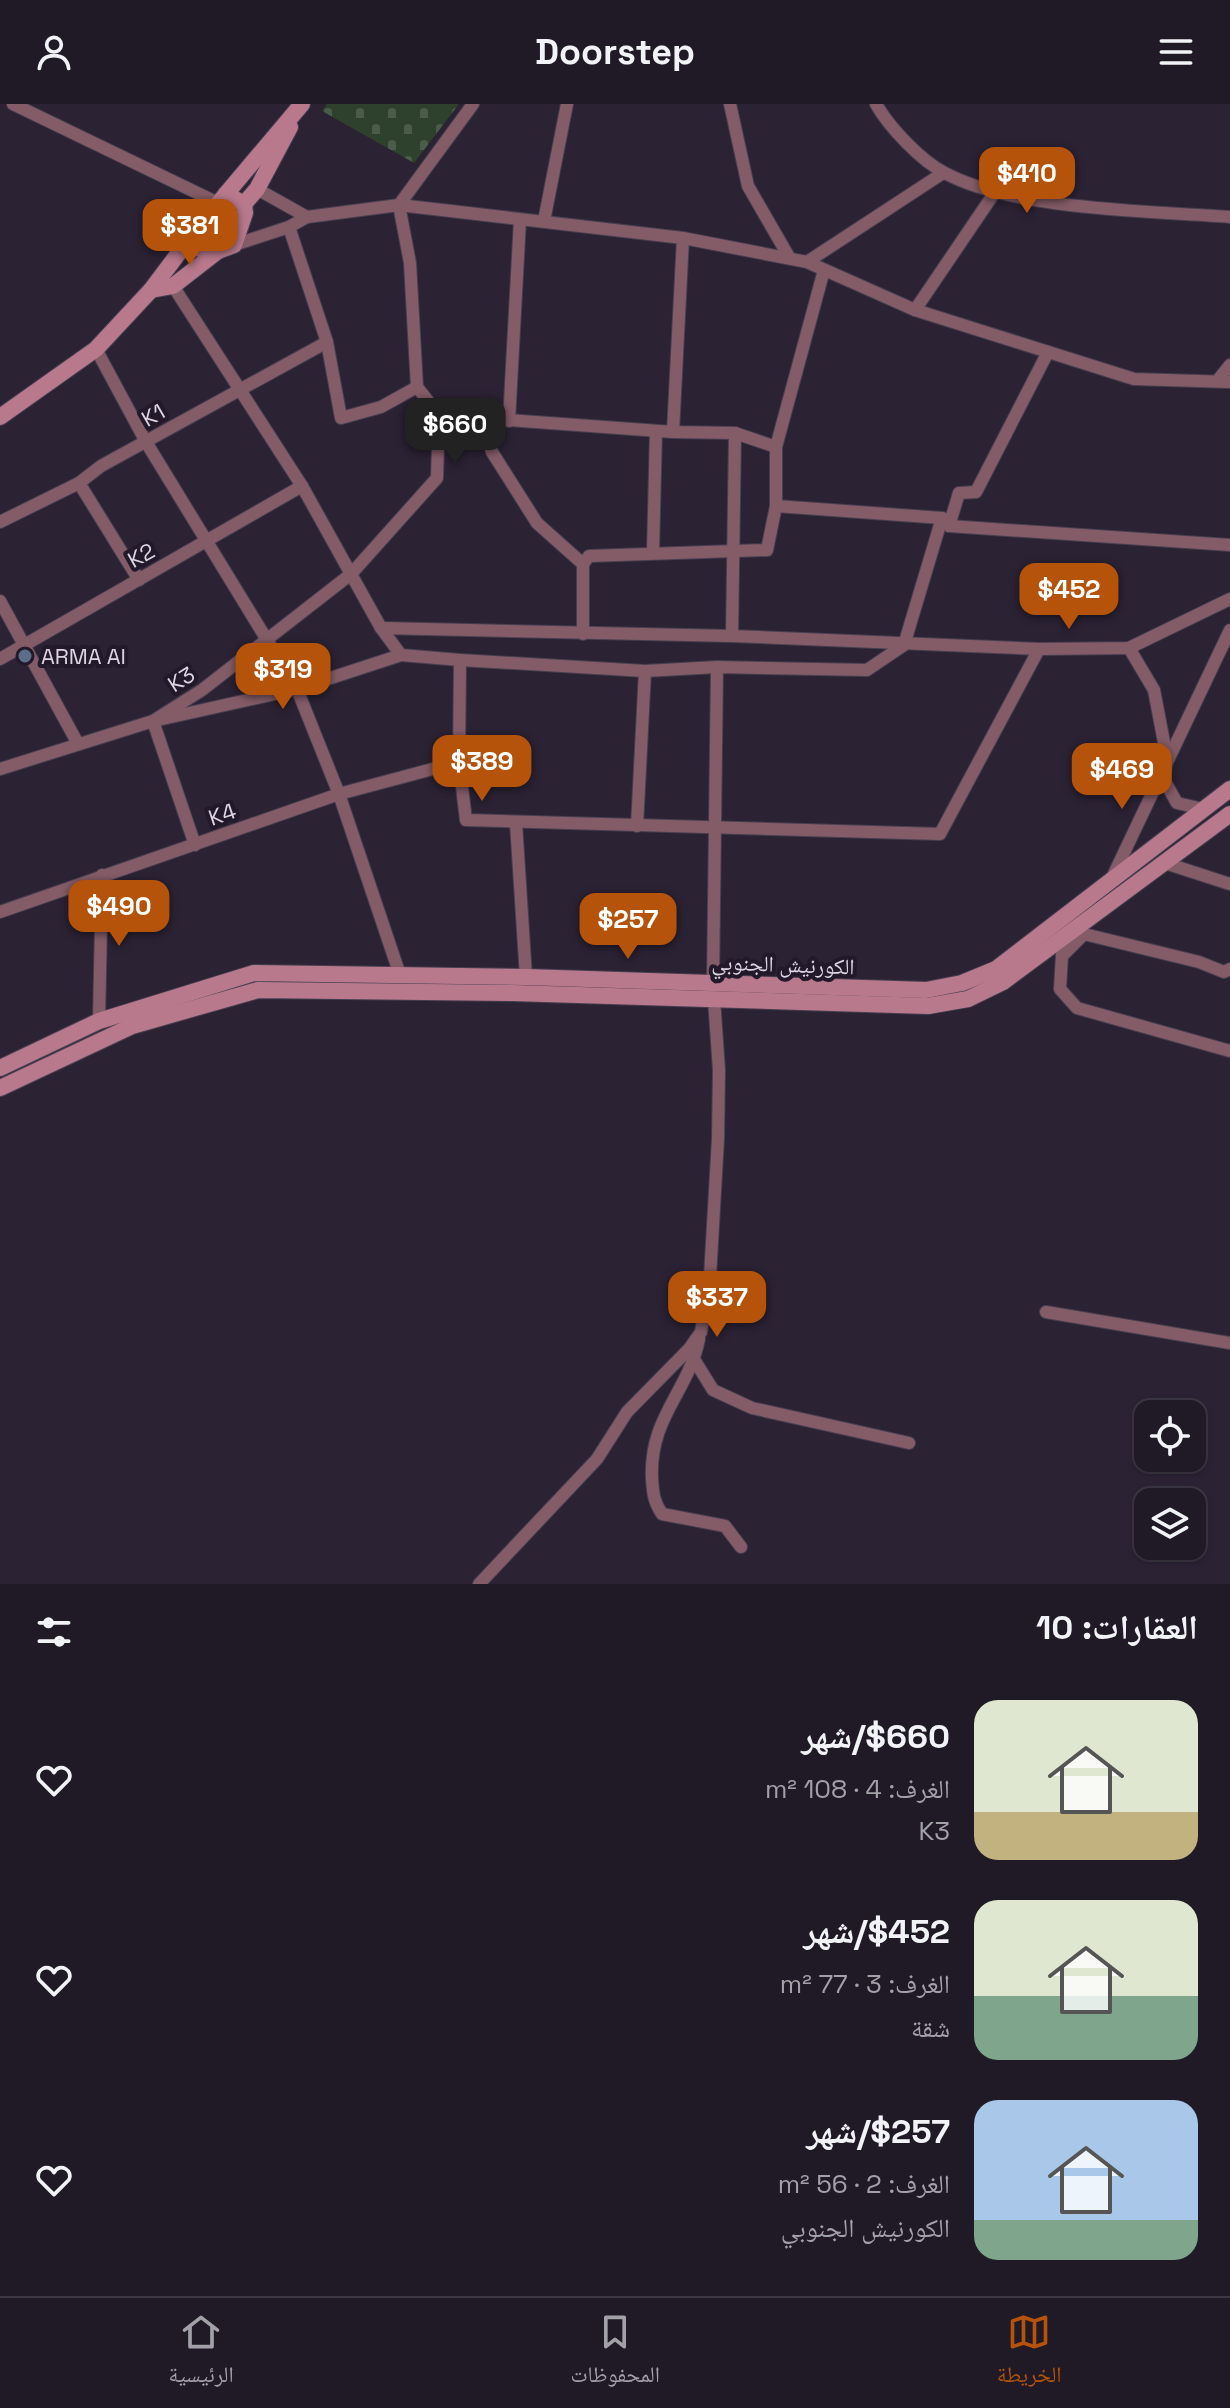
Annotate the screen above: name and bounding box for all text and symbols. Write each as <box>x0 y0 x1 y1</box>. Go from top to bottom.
text: Doorstep <box>535 29 695 75</box>
icon: person <box>32 30 76 74</box>
icon: menu <box>1154 30 1198 74</box>
pin: $410 <box>980 147 1074 215</box>
text: $410 <box>997 156 1057 190</box>
pin: $381 <box>143 199 237 267</box>
text: $381 <box>161 208 219 242</box>
street label: K1 <box>136 397 170 433</box>
pin: $660 <box>408 398 502 466</box>
text: $660 <box>423 407 487 441</box>
street label: K2 <box>123 536 159 574</box>
pin: $452 <box>1022 563 1116 631</box>
text: $452 <box>1037 572 1101 606</box>
place label: ARMA AI <box>41 642 126 670</box>
pin: $319 <box>236 643 330 711</box>
marker: ARMA AI <box>16 647 34 665</box>
text: $319 <box>254 652 312 686</box>
street label: K3 <box>162 660 200 698</box>
pin: $389 <box>435 735 529 803</box>
pin: $469 <box>1075 743 1169 811</box>
text: $389 <box>450 744 514 778</box>
text: $469 <box>1090 752 1154 786</box>
street label: K4 <box>205 796 240 832</box>
pin: $490 <box>72 880 166 948</box>
text: $490 <box>86 889 152 923</box>
pin: $257 <box>581 893 675 961</box>
text: $257 <box>598 902 658 936</box>
street label: الكورنيش الجنوبي <box>711 948 855 984</box>
pin: $337 <box>670 1271 764 1339</box>
text: $337 <box>686 1280 748 1314</box>
map controls <box>1134 1400 1206 1560</box>
button: locate <box>1134 1400 1206 1472</box>
button: layers <box>1134 1488 1206 1560</box>
text: العقارات: 10 <box>1036 1606 1198 1649</box>
icon: filters <box>32 1610 76 1654</box>
text: $660/شهر <box>801 1715 950 1758</box>
icon: home <box>1038 1732 1134 1828</box>
icon: heart <box>32 1758 76 1802</box>
text: الغرف: 4 · 108 m² <box>765 1772 950 1806</box>
text: K3 <box>918 1814 950 1848</box>
text: $452/شهر <box>804 1910 950 1953</box>
icon: home <box>1038 1932 1134 2028</box>
icon: heart <box>32 1958 76 2002</box>
text: الغرف: 3 · 77 m² <box>780 1967 950 2001</box>
text: شقة <box>911 2011 950 2045</box>
text: $257/شهر <box>806 2110 950 2153</box>
icon: home <box>1038 2132 1134 2228</box>
icon: heart <box>32 2158 76 2202</box>
text: الغرف: 2 · 56 m² <box>778 2167 950 2201</box>
text: الكورنيش الجنوبي <box>781 2211 950 2245</box>
tab: الرئيسية <box>168 2310 234 2396</box>
tab: المحفوظات <box>570 2310 660 2396</box>
tab: الخريطة <box>997 2310 1062 2396</box>

